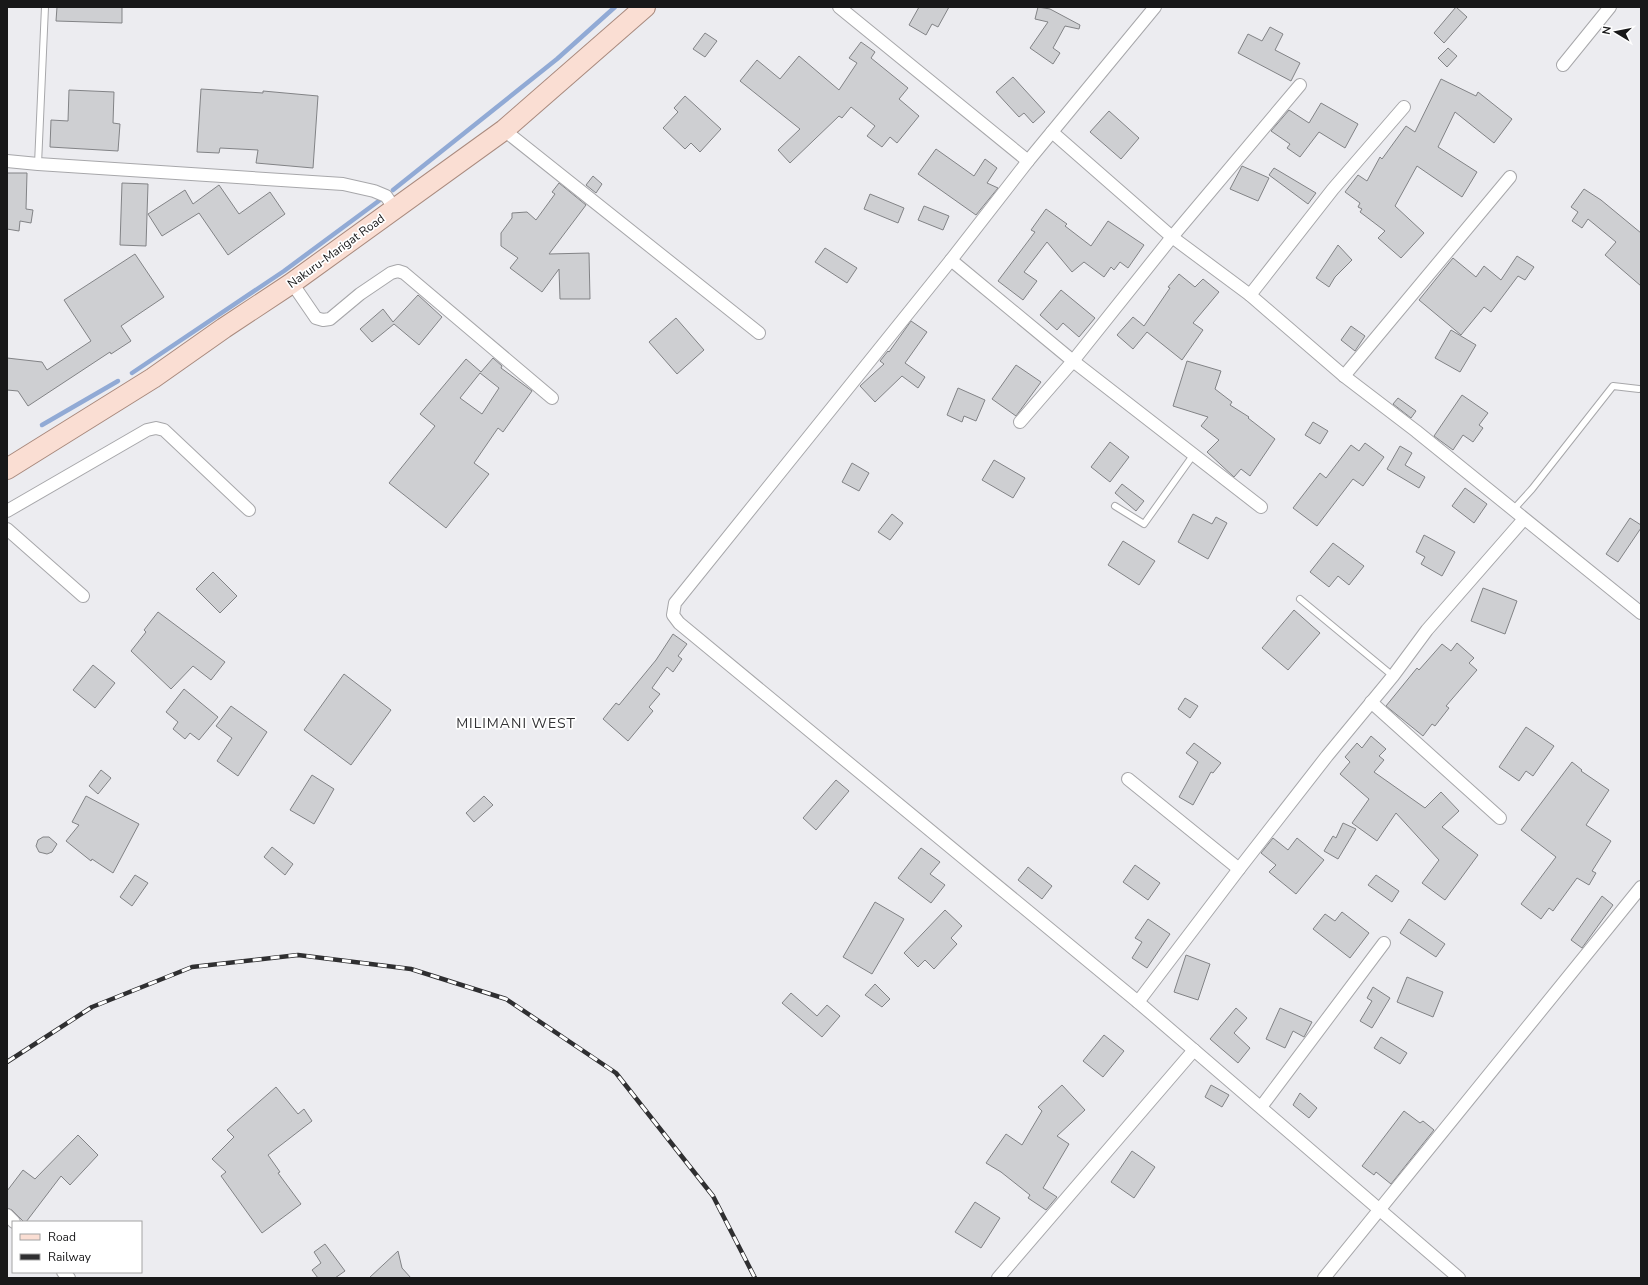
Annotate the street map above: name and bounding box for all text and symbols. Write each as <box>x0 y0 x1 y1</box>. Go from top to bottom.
north arrow <box>1596 12 1636 52</box>
text: N <box>1599 25 1615 36</box>
street label: Nakuru-Marigat Road <box>284 210 388 292</box>
district label: MILIMANI WEST <box>456 714 576 733</box>
legend <box>12 1221 142 1273</box>
text: Road <box>48 1229 76 1245</box>
text: Railway <box>48 1249 92 1265</box>

